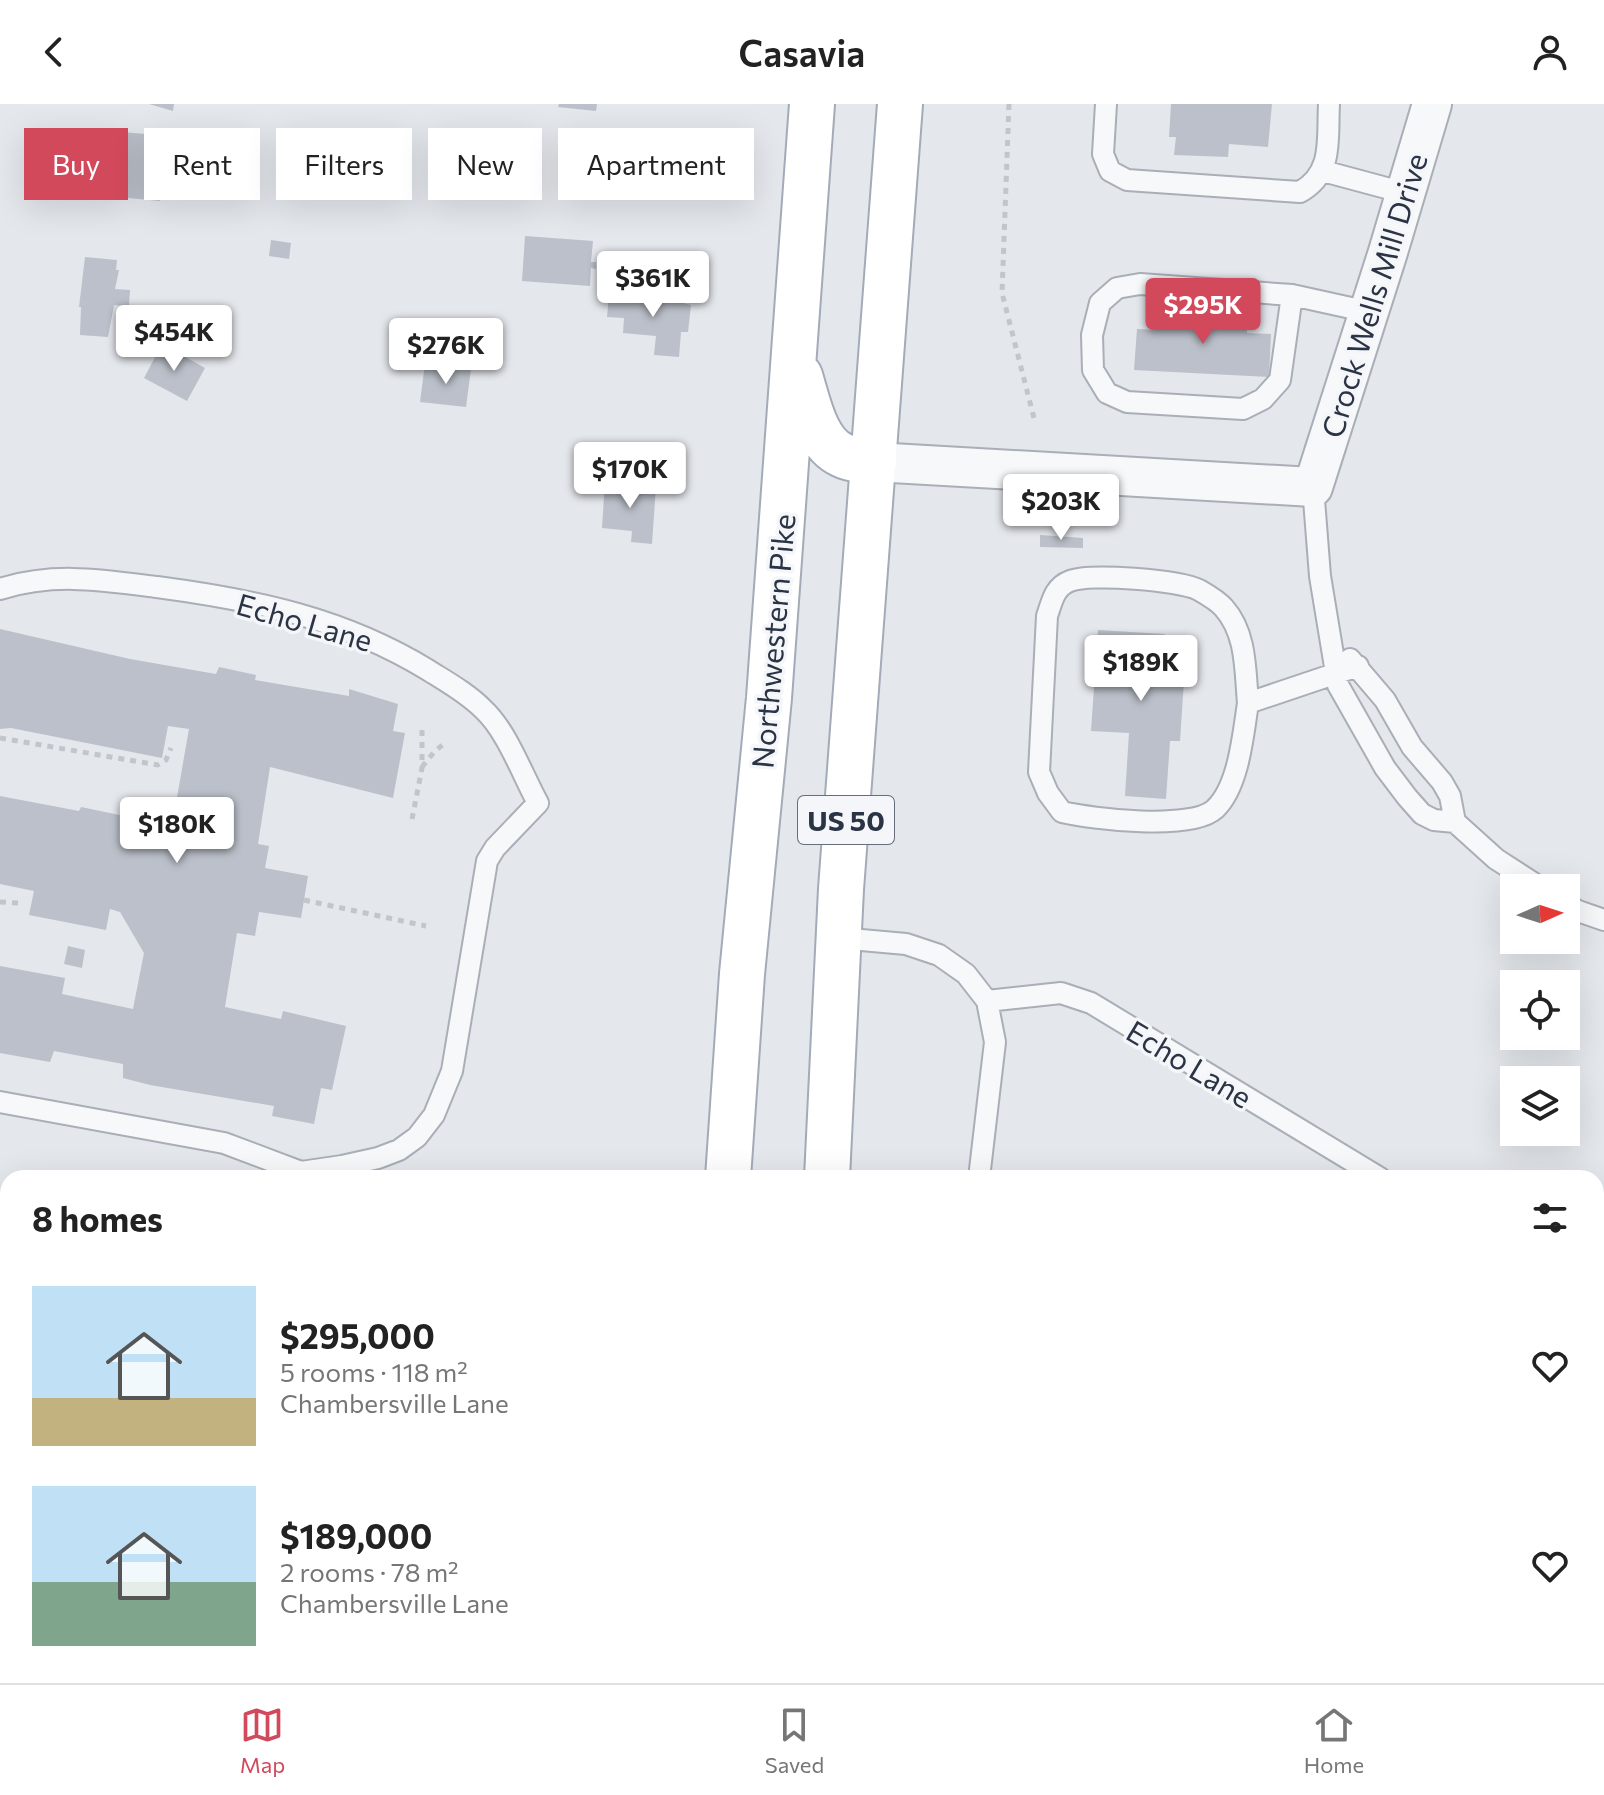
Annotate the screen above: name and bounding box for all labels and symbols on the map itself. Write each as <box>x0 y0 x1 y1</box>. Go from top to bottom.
street label: Crock Wells Mill Drive <box>1312 148 1434 442</box>
pin: $361K <box>597 251 709 319</box>
pin: $295K <box>1147 278 1259 346</box>
pin: $454K <box>118 305 230 373</box>
pin: $276K <box>390 318 502 386</box>
pin: $170K <box>574 442 686 510</box>
pin: $203K <box>1005 474 1117 542</box>
street label: Northwestern Pike <box>742 512 802 770</box>
street label: Echo Lane <box>233 584 377 658</box>
pin: $189K <box>1085 635 1197 703</box>
road number: US 50 <box>798 796 894 844</box>
pin: $180K <box>121 797 233 865</box>
north arrow <box>1500 874 1580 954</box>
street label: Echo Lane <box>1121 1011 1259 1115</box>

